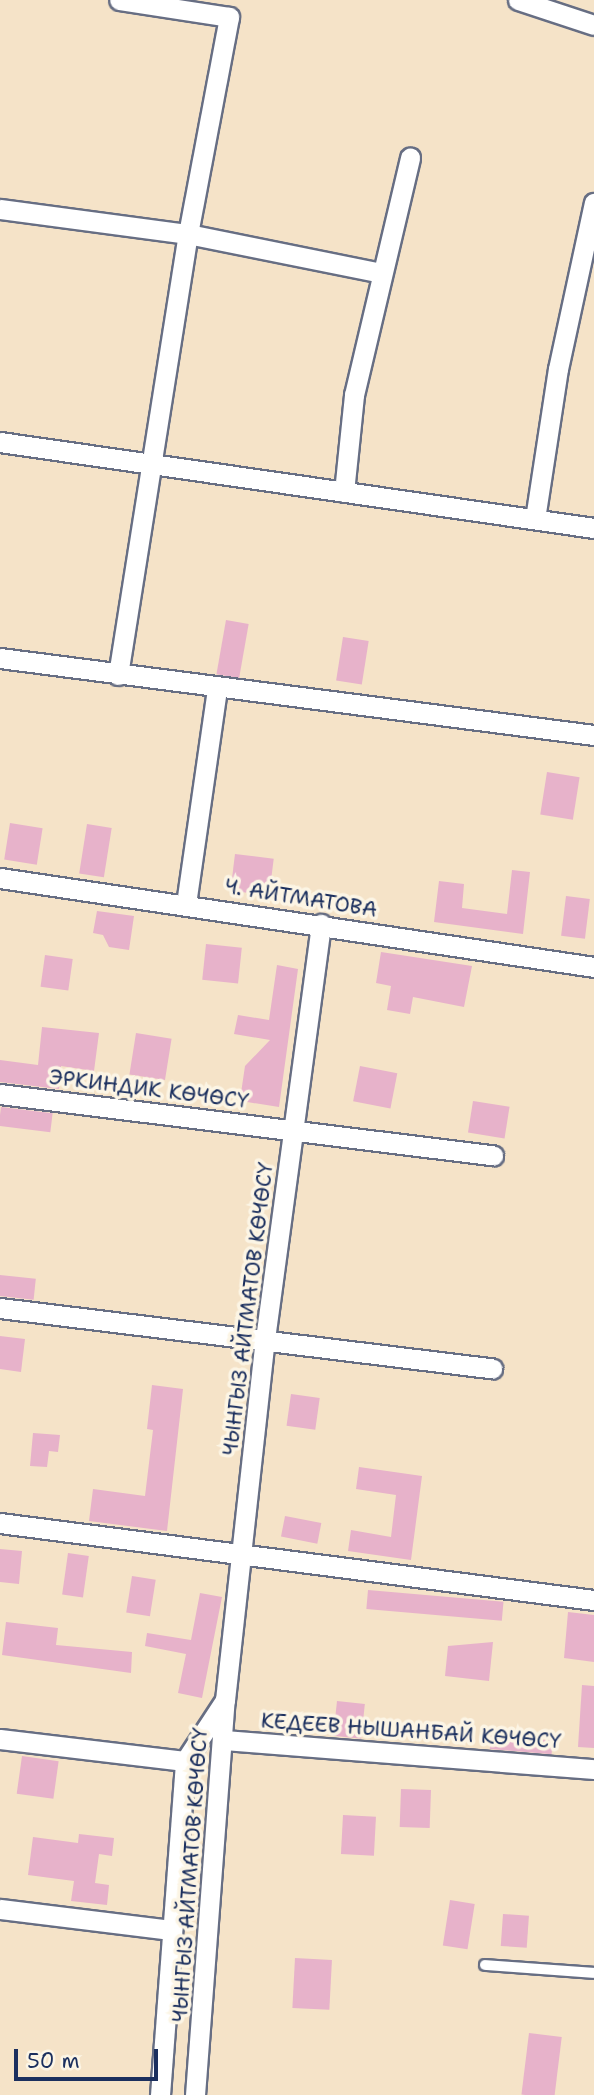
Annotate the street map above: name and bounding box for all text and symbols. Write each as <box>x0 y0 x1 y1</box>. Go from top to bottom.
street label: Ч. АЙТМАТОВА <box>223 874 379 922</box>
street label: ЭРКИНДИК КӨЧӨСҮ <box>48 1064 250 1114</box>
street label: ЧЫНГЫЗ АЙТМАТОВ КӨЧӨСҮ <box>217 1161 279 1457</box>
street label: КЕДЕЕВ НЫШАНБАЙ КӨЧӨСҮ <box>260 1708 562 1754</box>
street label: ЧЫНГЫЗ АЙТМАТОВ КӨЧӨСҮ <box>167 1727 213 2023</box>
scale bar <box>18 2036 161 2080</box>
text: 50 m <box>27 2047 80 2075</box>

